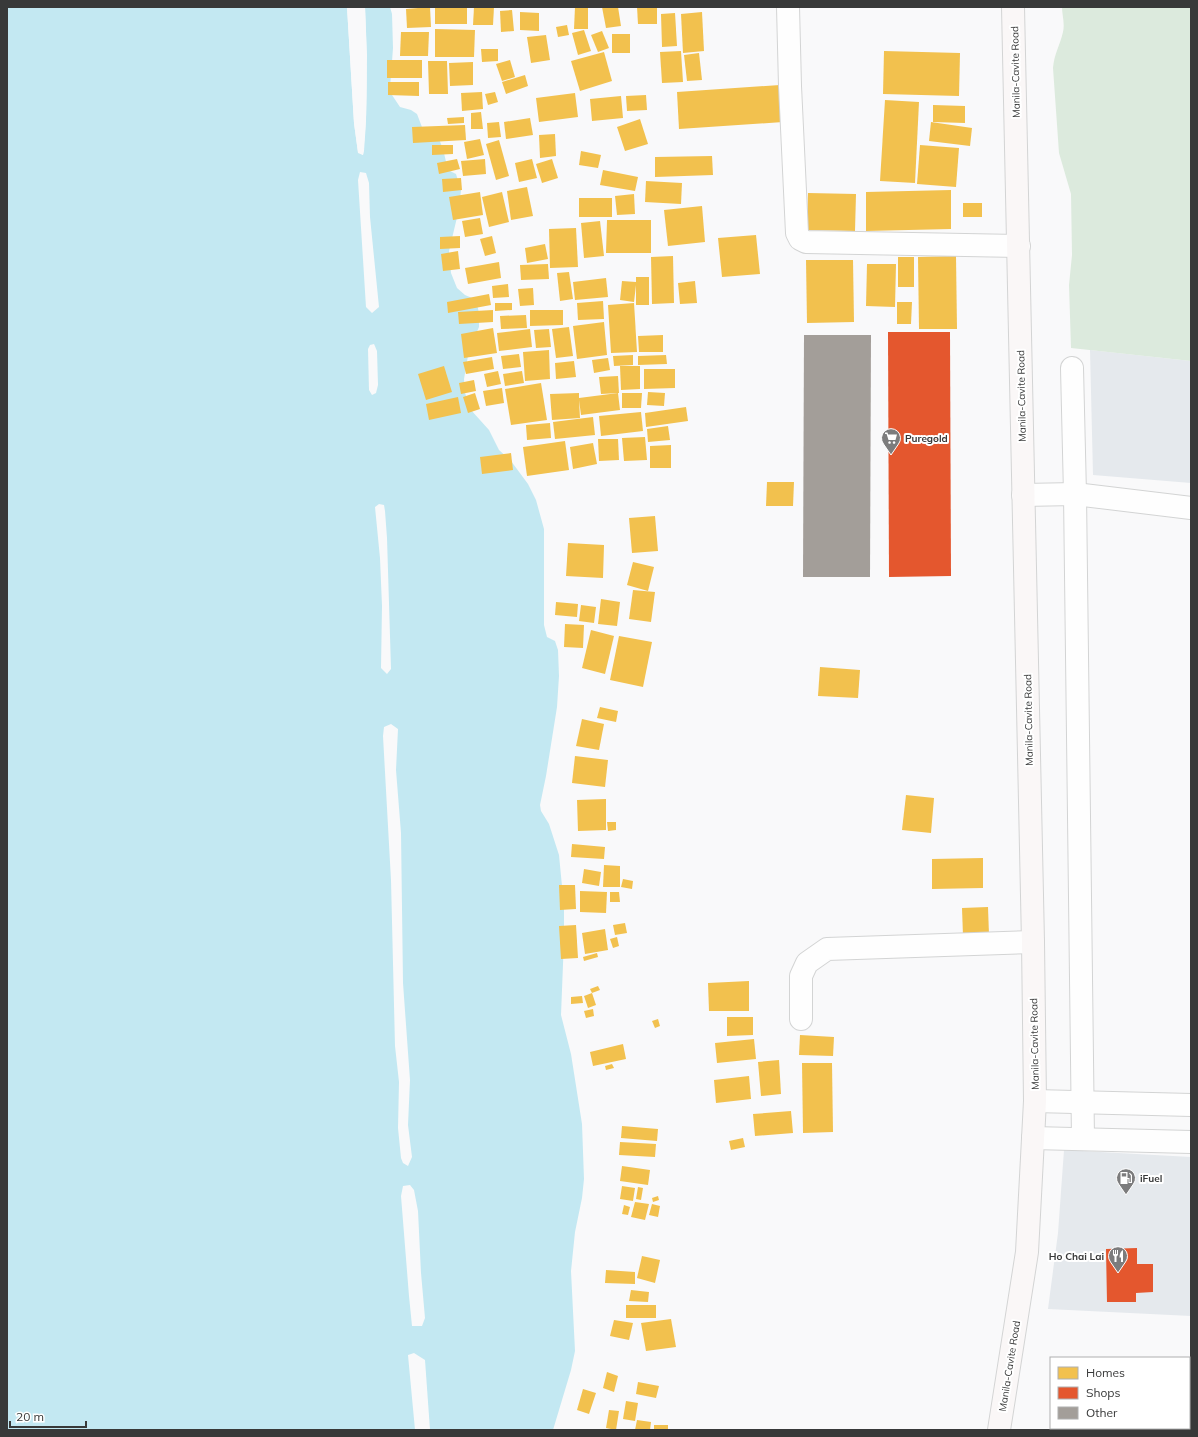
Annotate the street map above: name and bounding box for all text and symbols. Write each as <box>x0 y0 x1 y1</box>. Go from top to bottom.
street label: Manila-Cavite Road <box>1008 26 1023 118</box>
street label: Manila-Cavite Road <box>1014 350 1029 442</box>
supermarket icon: Puregold <box>880 427 902 455</box>
place label: Puregold <box>905 432 948 445</box>
street label: Manila-Cavite Road <box>1021 674 1036 766</box>
street label: Manila-Cavite Road <box>1027 998 1042 1090</box>
fuel station icon: iFuel <box>1115 1167 1137 1195</box>
place label: iFuel <box>1140 1172 1162 1185</box>
restaurant icon: Ho Chai Lai <box>1107 1245 1129 1273</box>
place label: Ho Chai Lai <box>1049 1250 1104 1263</box>
street label: Manila-Cavite Road <box>996 1320 1023 1412</box>
legend <box>1050 1357 1190 1429</box>
text: Homes <box>1086 1365 1125 1380</box>
text: Shops <box>1086 1385 1121 1400</box>
scale bar <box>10 1403 86 1429</box>
text: Other <box>1086 1405 1118 1420</box>
text: 20 m <box>16 1409 44 1424</box>

